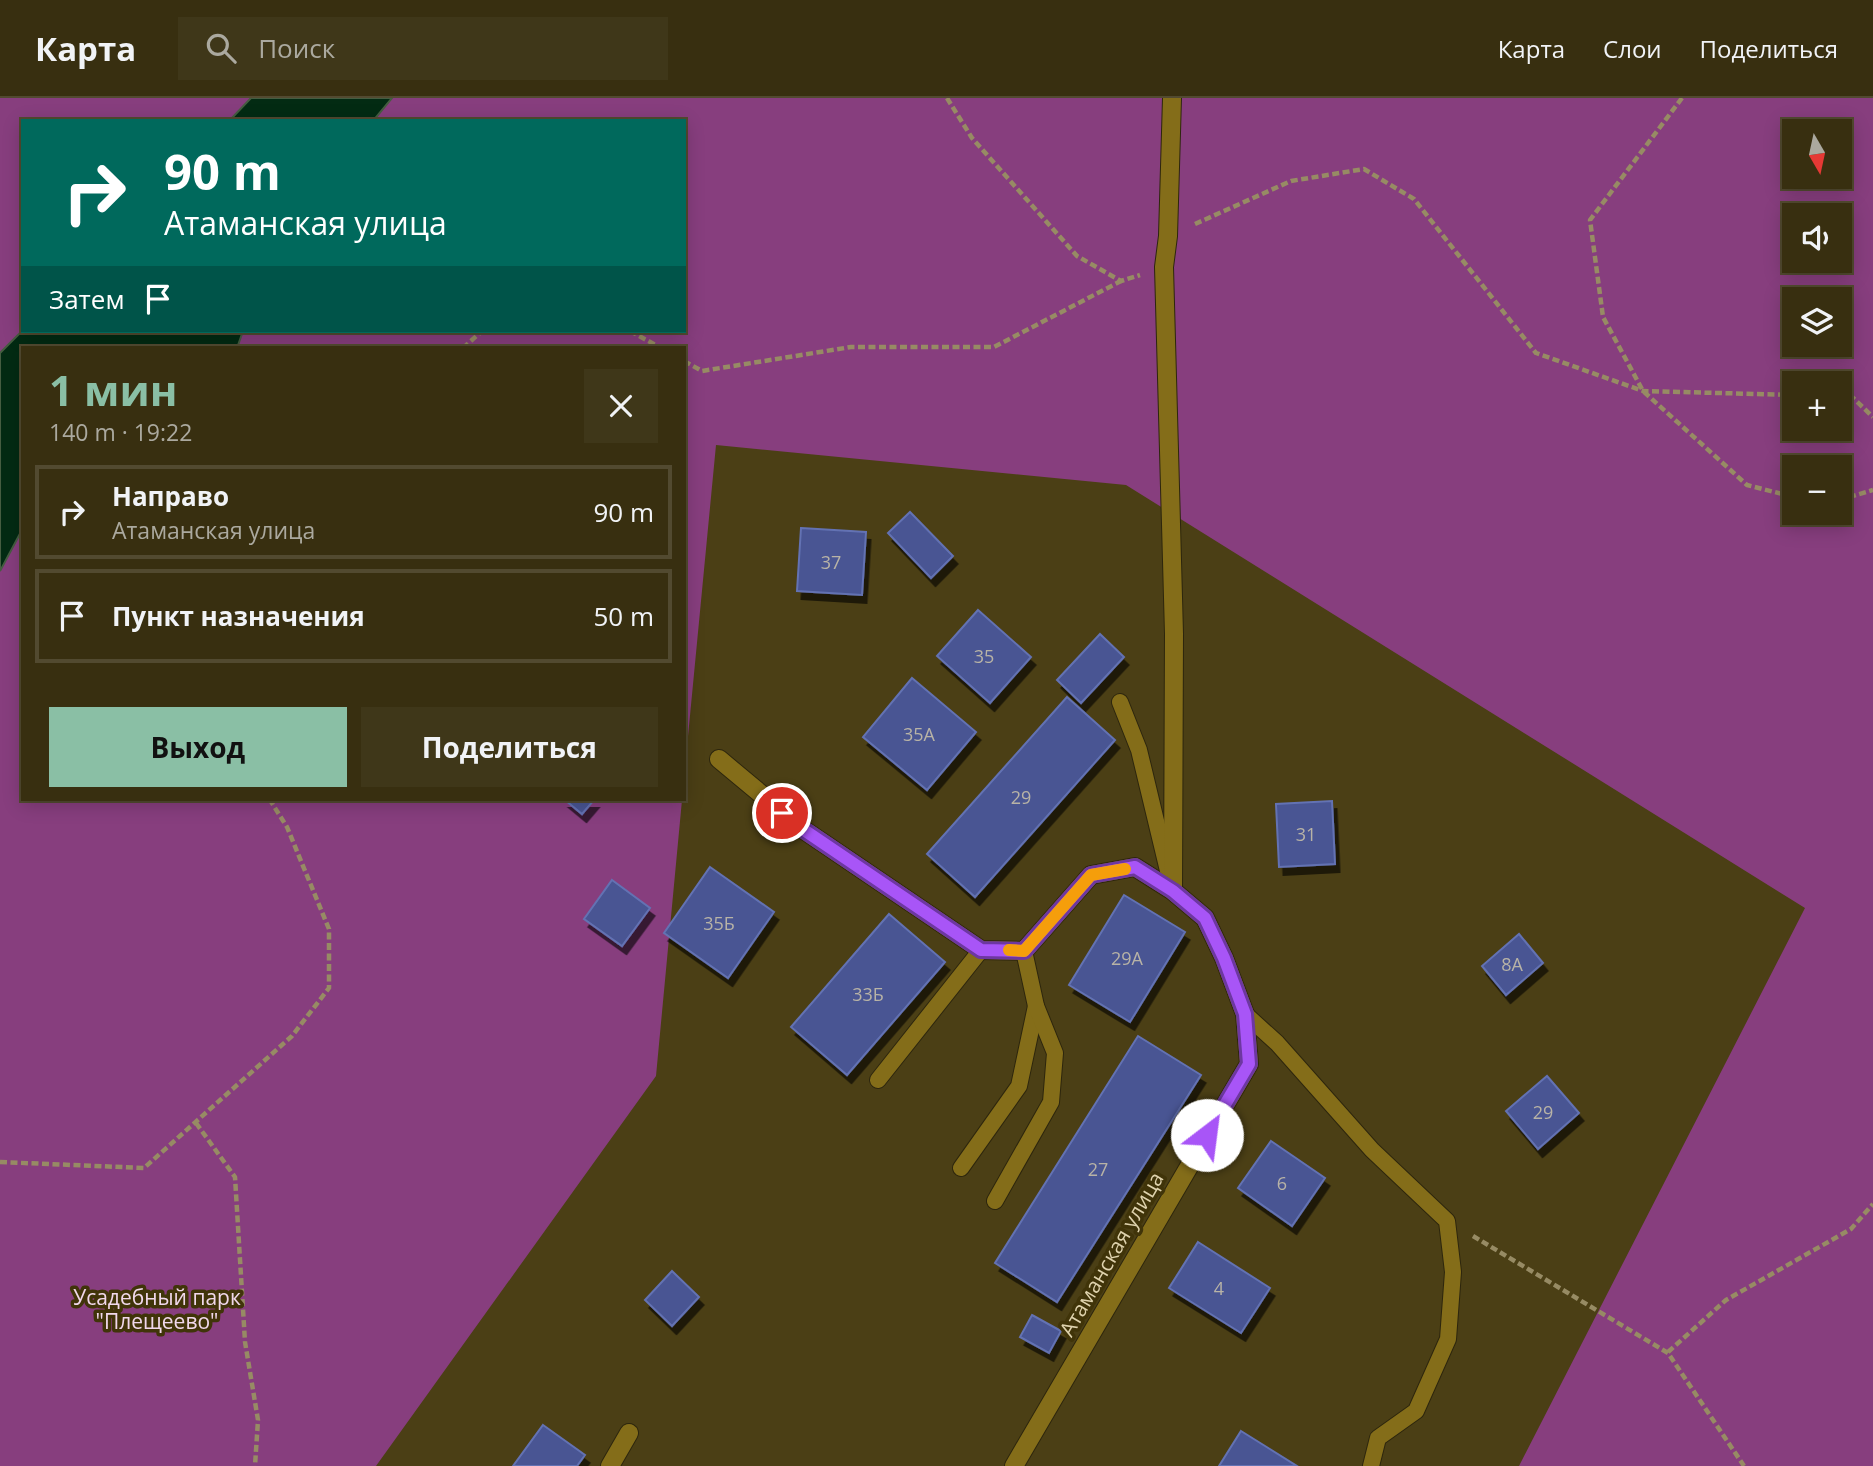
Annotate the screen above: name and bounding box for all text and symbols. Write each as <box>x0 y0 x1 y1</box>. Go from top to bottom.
search box <box>178 17 668 80</box>
text: Карта <box>35 26 136 71</box>
icon: search <box>202 29 240 67</box>
text: Поиск <box>258 30 335 66</box>
text: Карта <box>1498 32 1565 65</box>
text: Слои <box>1603 32 1662 65</box>
text: Поделиться <box>1700 32 1838 65</box>
north arrow <box>1782 119 1852 189</box>
map controls <box>1782 119 1852 525</box>
text: 90 m <box>164 138 281 204</box>
icon: right <box>49 147 140 238</box>
text: Атаманская улица <box>164 201 447 244</box>
button: sound <box>1782 203 1852 273</box>
icon: arrive <box>139 280 177 318</box>
text: Затем <box>49 281 125 317</box>
button: layers <box>1782 287 1852 357</box>
text: 1 мин <box>49 361 177 418</box>
button: close <box>584 369 658 443</box>
button: + <box>1782 371 1852 441</box>
text: 140 m · 19:22 <box>49 416 192 448</box>
button: − <box>1782 455 1852 525</box>
text: Направо <box>112 478 229 514</box>
icon: right <box>53 493 91 531</box>
text: 90 m <box>593 494 654 530</box>
text: Атаманская улица <box>112 514 315 546</box>
house number: 37 <box>821 550 841 574</box>
icon: arrive <box>53 597 91 635</box>
text: Пункт назначения <box>112 598 365 634</box>
text: 50 m <box>593 598 654 634</box>
house number: 35 <box>974 644 994 668</box>
button: Выход <box>49 707 347 787</box>
button: Поделиться <box>361 707 658 787</box>
house number: 35А <box>903 722 936 746</box>
pin <box>752 783 812 843</box>
house number: 29 <box>1011 785 1031 809</box>
icon: arrive <box>763 794 801 832</box>
house number: 31 <box>1296 822 1316 846</box>
house number: 35Б <box>703 911 735 935</box>
house number: 29А <box>1111 946 1144 970</box>
house number: 8А <box>1501 952 1523 976</box>
house number: 33Б <box>852 982 884 1006</box>
position arrow <box>1170 1098 1244 1172</box>
house number: 29 <box>1533 1100 1553 1124</box>
house number: 27 <box>1088 1157 1108 1181</box>
street label: Атаманская улица <box>1052 1167 1170 1341</box>
house number: 6 <box>1277 1171 1287 1195</box>
house number: 4 <box>1214 1276 1224 1300</box>
park label: Усадебный парк "Плещеево" <box>73 1283 241 1335</box>

